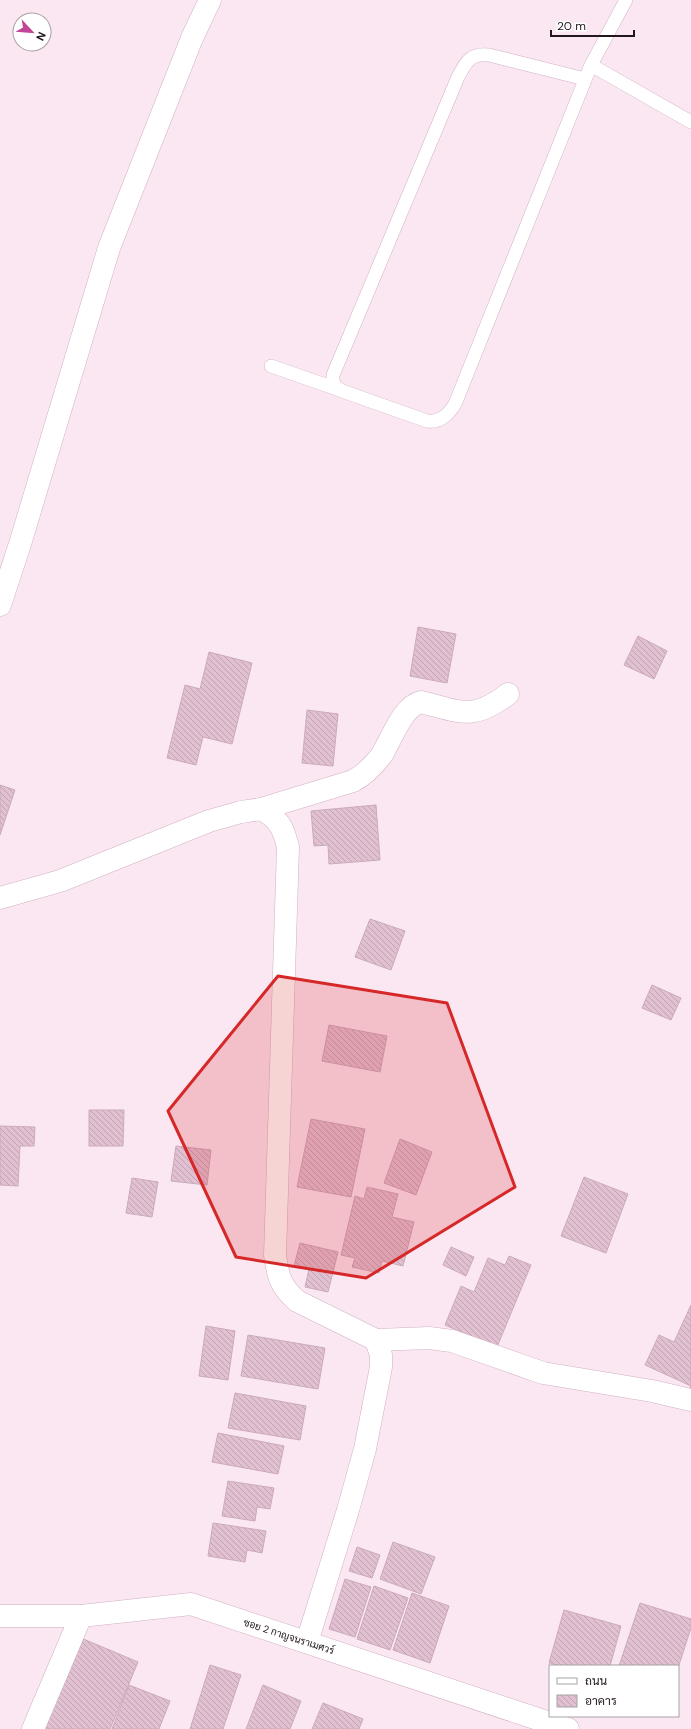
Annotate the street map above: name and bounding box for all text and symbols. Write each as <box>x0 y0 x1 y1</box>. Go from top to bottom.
north arrow <box>12 12 52 52</box>
scale bar <box>551 12 634 38</box>
text: 20 m <box>557 18 586 34</box>
text: N <box>33 30 49 43</box>
street label: ซอย 2 กาญจนราเมศวร์ <box>242 1615 336 1657</box>
legend <box>549 1665 679 1717</box>
text: ถนน <box>585 1673 608 1689</box>
text: อาคาร <box>585 1693 617 1709</box>

